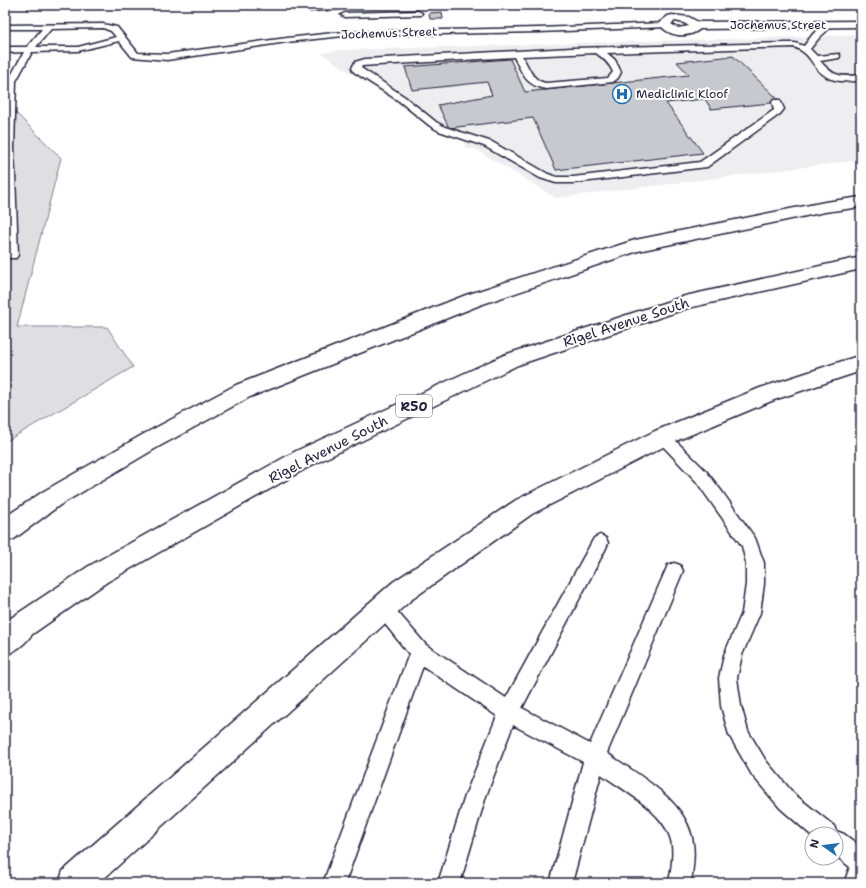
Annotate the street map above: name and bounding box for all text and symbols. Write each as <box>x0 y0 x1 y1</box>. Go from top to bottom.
street label: Jochemus Street <box>730 17 826 33</box>
street label: Jochemus Street <box>340 23 438 43</box>
hospital icon: Mediclinic Kloof <box>611 83 633 105</box>
place label: Mediclinic Kloof <box>636 86 729 102</box>
street label: Rigel Avenue South <box>561 293 691 351</box>
road number: R50 <box>396 395 432 417</box>
street label: Rigel Avenue South <box>265 411 391 487</box>
north arrow <box>804 826 844 866</box>
text: N <box>806 837 823 850</box>

